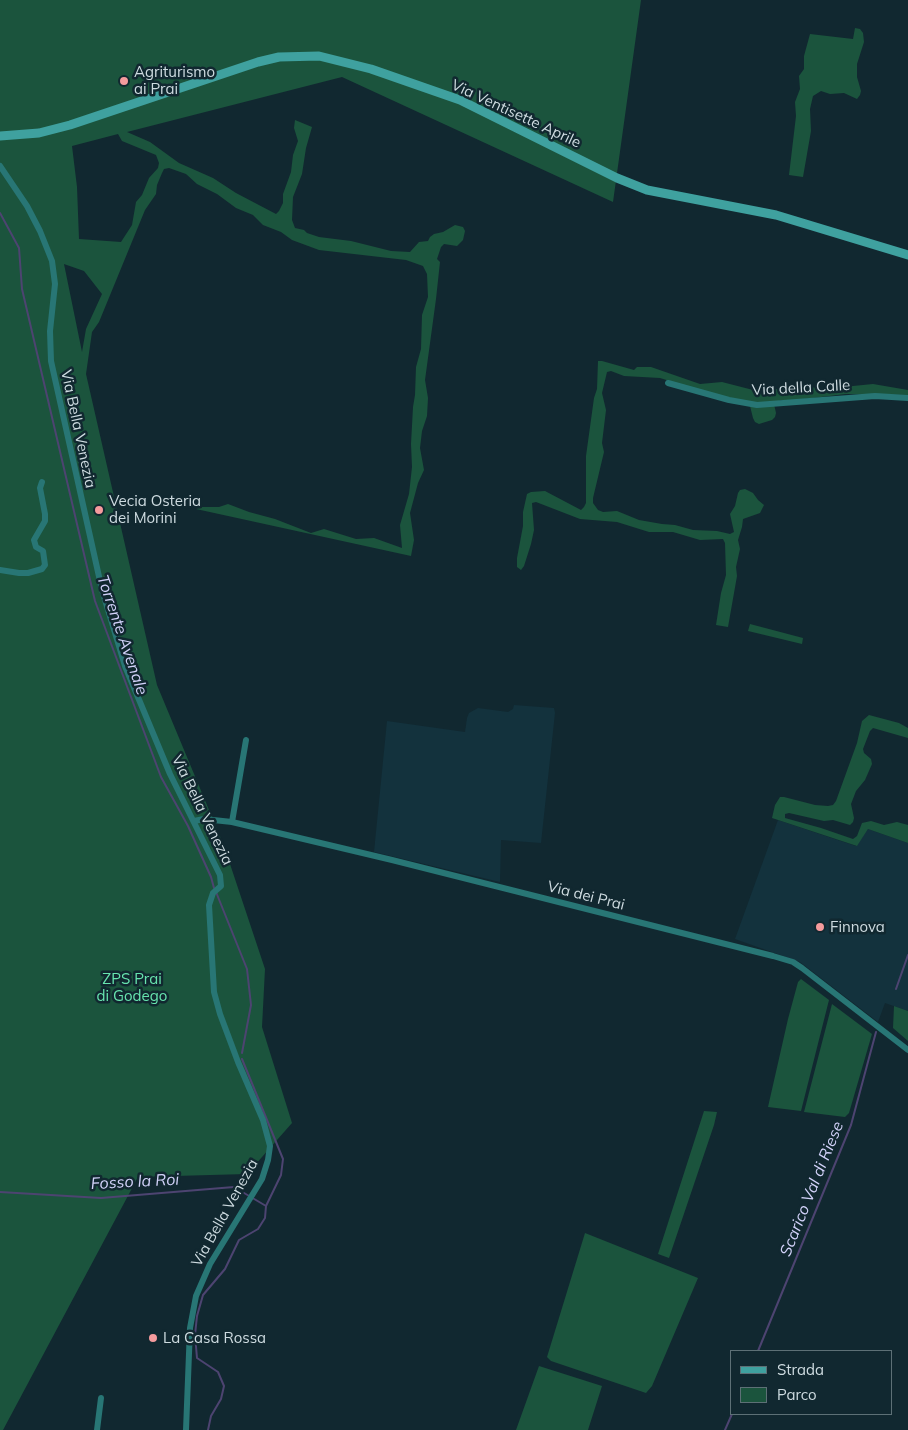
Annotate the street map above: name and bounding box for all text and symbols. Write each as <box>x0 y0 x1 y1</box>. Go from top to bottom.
place label: Agriturismo ai Prai <box>134 63 215 98</box>
marker: Agriturismo ai Prai <box>118 75 130 87</box>
street label: Via Ventisette Aprile <box>448 76 584 152</box>
street label: Via Bella Venezia <box>57 368 99 490</box>
street label: Via della Calle <box>751 376 851 400</box>
place label: Vecia Osteria dei Morini <box>109 492 201 527</box>
marker: Vecia Osteria dei Morini <box>93 504 105 516</box>
water label: Torrente Avenale <box>92 573 152 697</box>
street label: Via Bella Venezia <box>168 752 236 868</box>
street label: Via dei Prai <box>545 878 627 914</box>
place label: Finnova <box>830 918 885 936</box>
marker: Finnova <box>814 921 826 933</box>
park label: ZPS Prai di Godego <box>97 970 167 1005</box>
water label: Scarico Val di Riese <box>776 1119 848 1259</box>
street label: Via Bella Venezia <box>188 1156 262 1270</box>
water label: Fosso la Roi <box>90 1170 180 1194</box>
place label: La Casa Rossa <box>163 1329 266 1347</box>
marker: La Casa Rossa <box>147 1332 159 1344</box>
legend <box>730 1350 893 1415</box>
text: Strada <box>777 1360 824 1379</box>
text: Parco <box>777 1385 817 1404</box>

